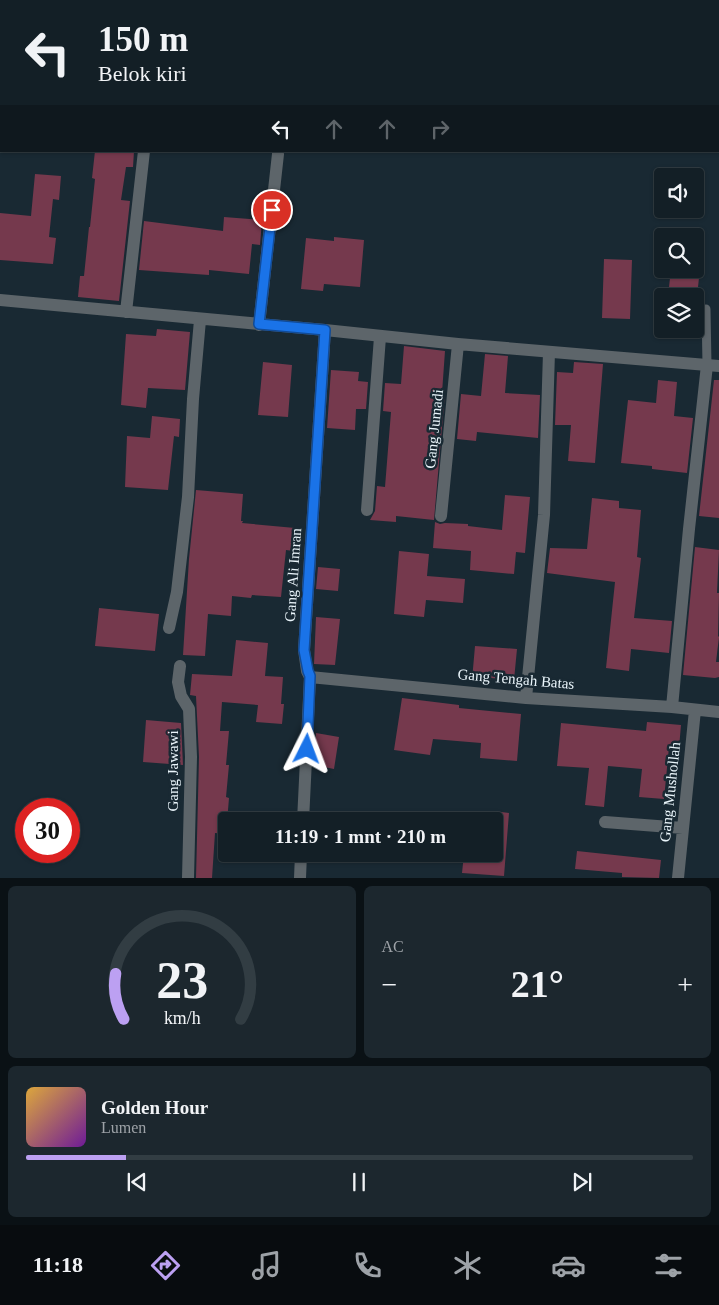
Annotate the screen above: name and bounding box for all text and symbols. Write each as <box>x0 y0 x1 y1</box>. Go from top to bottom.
icon: left <box>15 20 80 85</box>
text: 150 m <box>98 20 188 59</box>
text: Belok kiri <box>98 61 187 86</box>
icon: left <box>267 115 295 143</box>
icon: ahead <box>320 115 348 143</box>
icon: ahead <box>373 115 401 143</box>
icon: right <box>426 115 454 143</box>
map controls <box>654 168 704 338</box>
button: sound <box>654 168 704 218</box>
pin <box>251 189 293 231</box>
icon: arrive <box>258 196 286 224</box>
button: search <box>654 228 704 278</box>
button: layers <box>654 288 704 338</box>
street label: Gang Jumadi <box>422 389 446 469</box>
street label: Gang Ali Imran <box>282 527 304 623</box>
street label: Gang Tengah Batas <box>457 666 575 692</box>
position arrow <box>280 722 332 774</box>
street label: Gang Jawawi <box>165 730 181 812</box>
street label: Gang Mushollah <box>657 741 683 843</box>
speed limit sign: 30 <box>15 798 80 863</box>
text: 11:19 · 1 mnt · 210 m <box>275 826 446 847</box>
text: AC <box>382 938 404 955</box>
text: 23 <box>156 952 208 1009</box>
text: 21° <box>511 963 564 1005</box>
text: − <box>382 969 397 1000</box>
text: + <box>677 969 693 1000</box>
text: km/h <box>163 1008 200 1028</box>
text: Golden Hour <box>101 1097 208 1118</box>
text: Lumen <box>101 1119 146 1136</box>
icon: previous <box>123 1168 151 1196</box>
icon: pause <box>345 1168 373 1196</box>
icon: next <box>568 1168 596 1196</box>
icon: directions <box>148 1248 183 1283</box>
icon: music <box>249 1248 284 1283</box>
icon: phone <box>350 1248 385 1283</box>
icon: climate <box>450 1248 485 1283</box>
icon: car <box>551 1248 586 1283</box>
icon: filters <box>651 1248 686 1283</box>
text: 11:18 <box>33 1252 83 1277</box>

